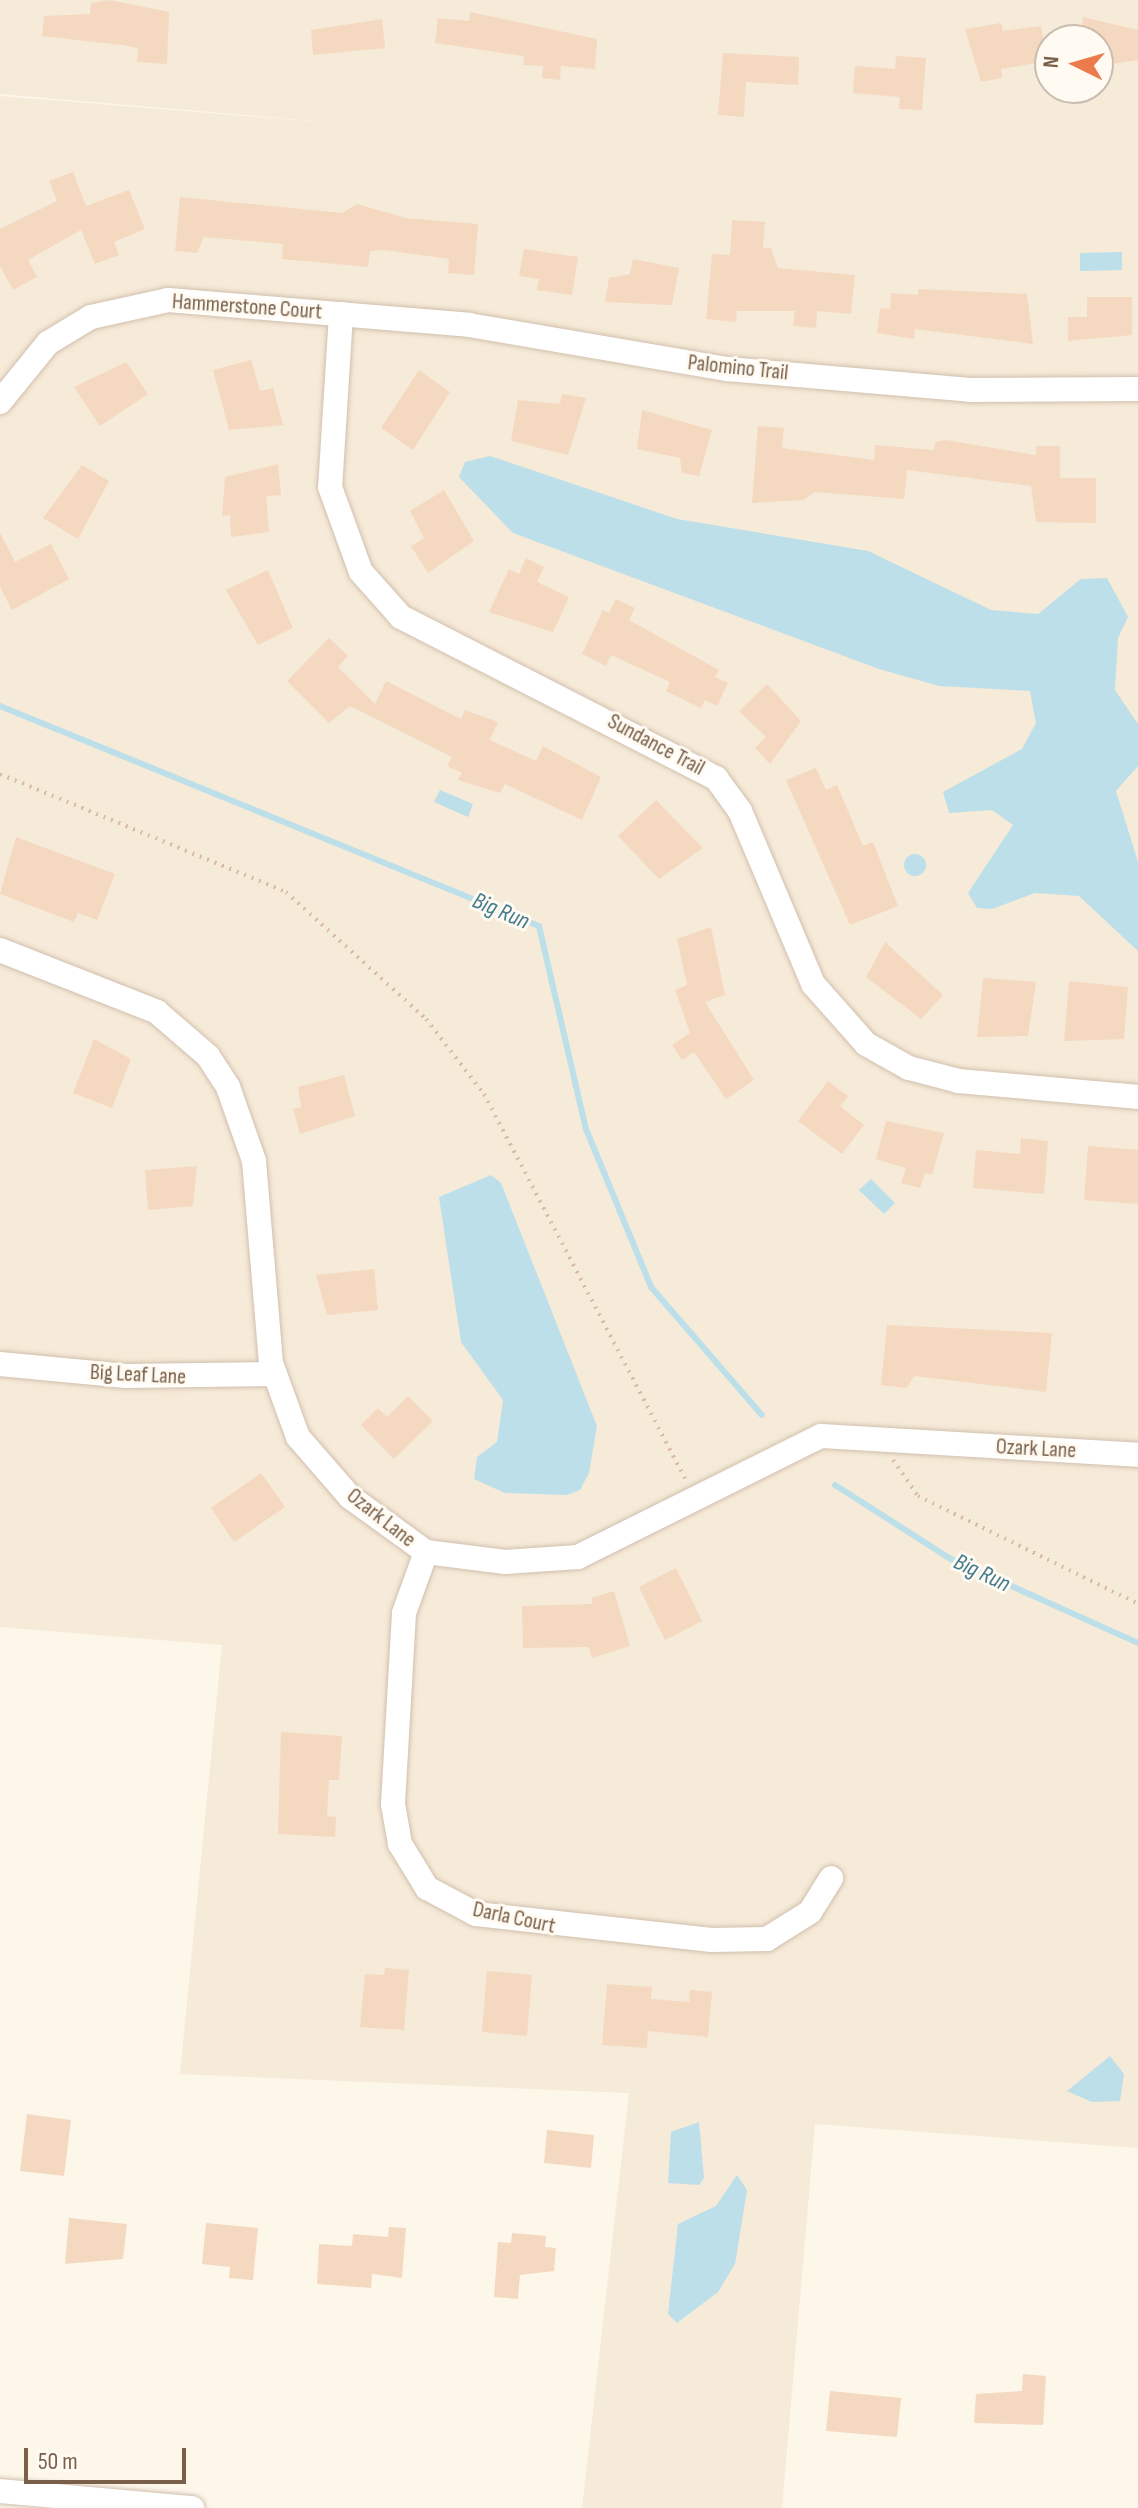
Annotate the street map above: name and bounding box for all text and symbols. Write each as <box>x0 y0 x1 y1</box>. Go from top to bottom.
north arrow <box>1034 24 1114 104</box>
text: N <box>1038 55 1066 69</box>
street label: Hammerstone Court <box>171 289 323 325</box>
street label: Palomino Trail <box>686 350 790 386</box>
street label: Sundance Trail <box>603 708 709 782</box>
water label: Big Run <box>468 886 534 936</box>
street label: Big Leaf Lane <box>89 1359 187 1391</box>
street label: Ozark Lane <box>995 1434 1077 1464</box>
street label: Ozark Lane <box>341 1483 421 1553</box>
water label: Big Run <box>949 1547 1015 1599</box>
street label: Darla Court <box>470 1896 558 1940</box>
scale bar <box>28 2432 190 2482</box>
text: 50 m <box>38 2447 78 2476</box>

